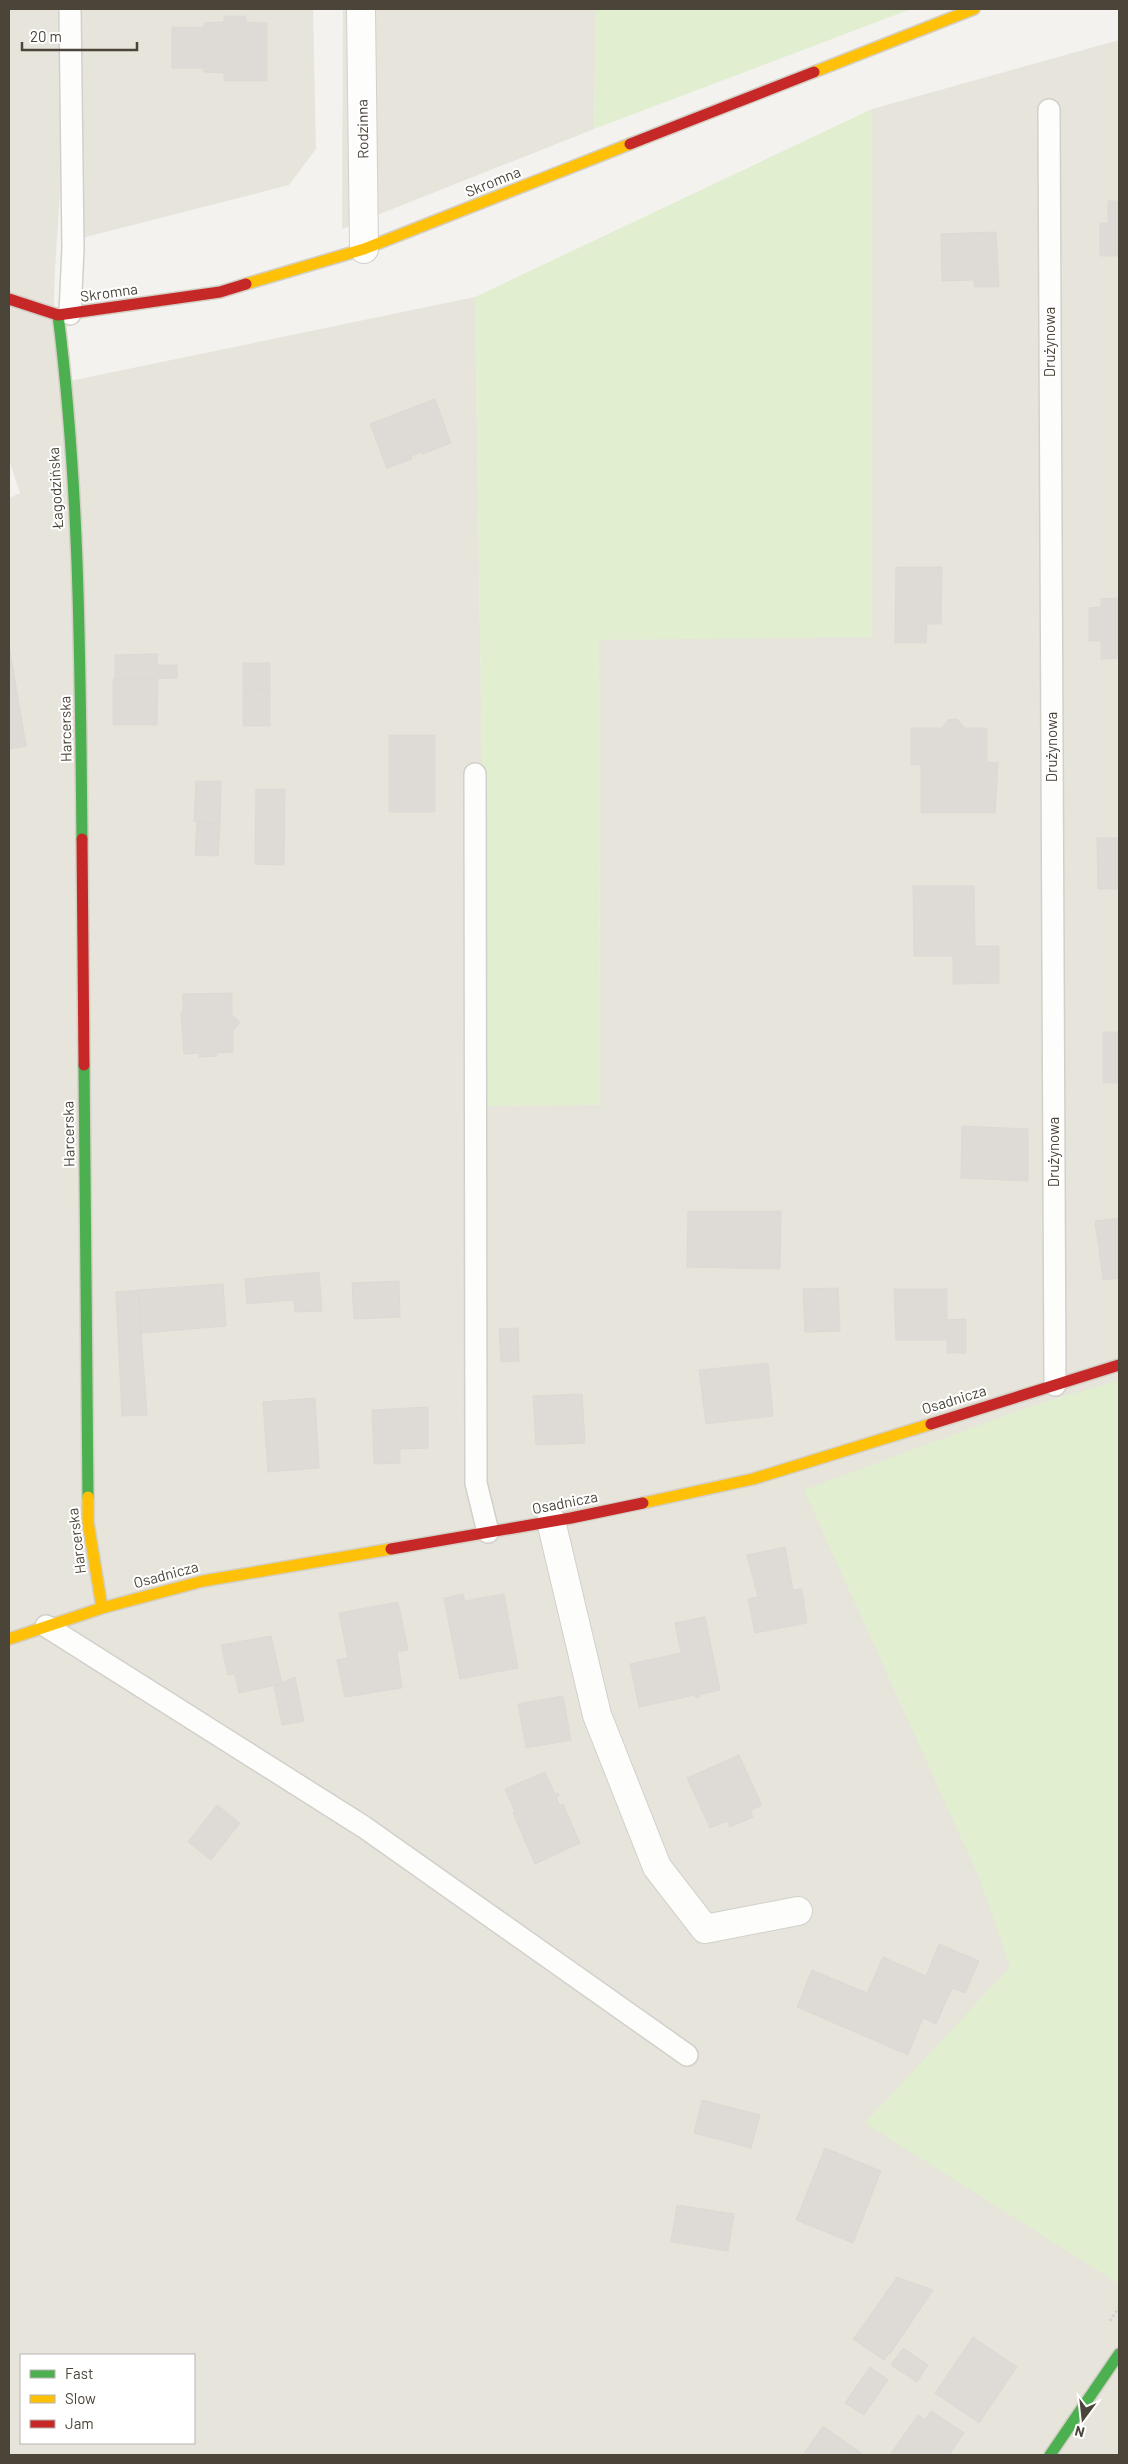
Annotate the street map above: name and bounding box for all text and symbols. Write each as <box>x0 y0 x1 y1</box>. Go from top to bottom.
scale bar <box>22 20 138 52</box>
text: 20 m <box>30 27 62 45</box>
street label: Rodzinna <box>352 99 372 159</box>
street label: Skromna <box>462 162 523 200</box>
street label: Skromna <box>79 279 139 305</box>
street label: Drużynowa <box>1040 307 1058 377</box>
street label: Łagodzińska <box>44 447 66 530</box>
street label: Harcerska <box>55 696 75 762</box>
street label: Drużynowa <box>1042 712 1060 782</box>
street label: Harcerska <box>58 1101 78 1167</box>
street label: Drużynowa <box>1044 1117 1062 1187</box>
street label: Osadnicza <box>919 1381 988 1417</box>
street label: Osadnicza <box>530 1487 599 1517</box>
street label: Harcerska <box>63 1507 89 1575</box>
street label: Osadnicza <box>131 1557 200 1591</box>
legend <box>20 2354 195 2444</box>
text: Fast <box>65 2364 93 2382</box>
text: Slow <box>65 2389 96 2407</box>
north arrow <box>1058 2394 1108 2444</box>
text: Jam <box>65 2414 94 2432</box>
text: N <box>1073 2423 1086 2441</box>

